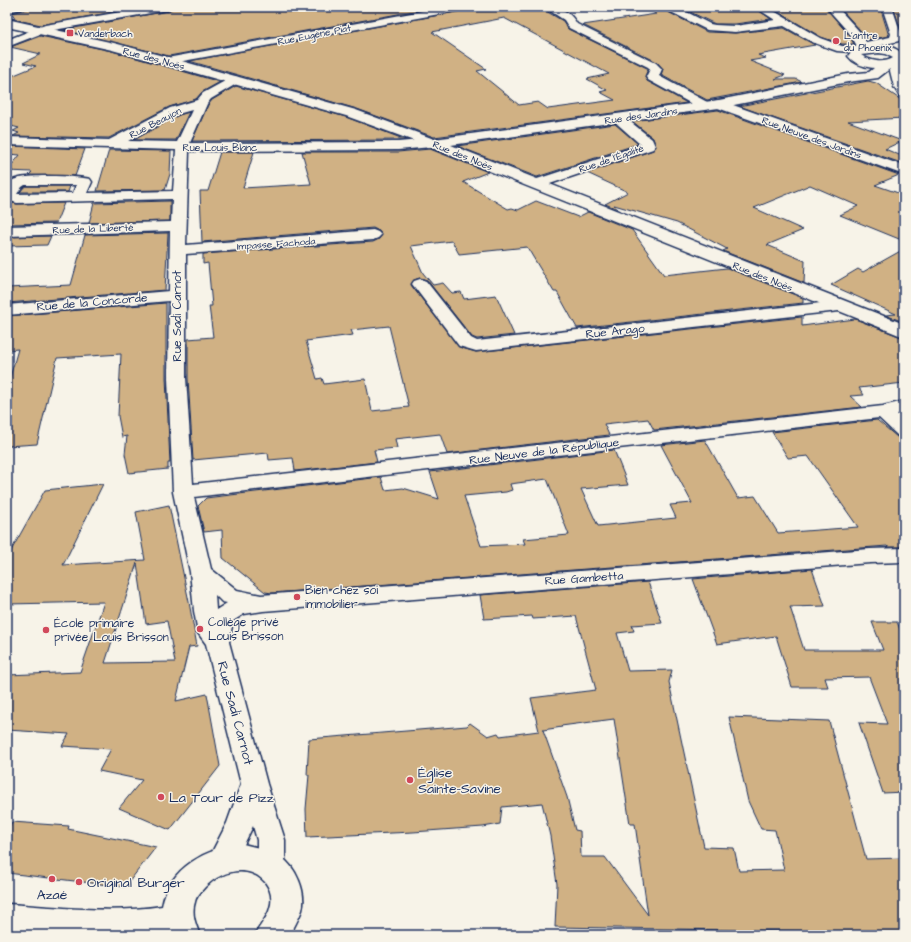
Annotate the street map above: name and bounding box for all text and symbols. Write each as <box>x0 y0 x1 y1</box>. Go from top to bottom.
street label: Rue Eugène Piat <box>276 21 352 50</box>
place label: Vanderbach <box>78 27 132 41</box>
marker: Vanderbach <box>65 28 75 38</box>
place label: L'antre du Phoenix <box>844 29 892 55</box>
marker: L'antre du Phoenix <box>831 36 841 46</box>
street label: Rue des Noës <box>121 44 186 74</box>
street label: Rue Beaujon <box>127 104 184 142</box>
street label: Rue des Jardins <box>604 104 679 128</box>
street label: Rue Neuve des Jardins <box>760 113 863 162</box>
street label: Rue des Noës <box>431 138 495 174</box>
street label: Rue Louis Blanc <box>183 141 258 155</box>
street label: Rue de l'Égalité <box>577 141 647 178</box>
street label: Rue de la Liberté <box>52 221 134 237</box>
street label: Impasse Fachoda <box>236 234 316 254</box>
street label: Rue des Noës <box>731 259 795 295</box>
street label: Rue Sadi Carnot <box>169 270 186 362</box>
street label: Rue de la Concorde <box>36 289 149 316</box>
street label: Rue Arago <box>585 320 646 344</box>
street label: Rue Neuve de la République <box>468 434 620 469</box>
street label: Rue Gambetta <box>544 567 624 590</box>
place label: Bien chez soi immobilier <box>305 582 378 613</box>
marker: Bien chez soi immobilier <box>292 592 302 602</box>
place label: Collège privé Louis Brisson <box>208 614 284 645</box>
place label: École primaire privée Louis Brisson <box>54 615 169 646</box>
marker: Collège privé Louis Brisson <box>195 624 205 634</box>
marker: École primaire privée Louis Brisson <box>41 625 51 635</box>
street label: Rue Sadi Carnot <box>212 659 259 768</box>
place label: Église Sainte-Savine <box>418 763 501 799</box>
marker: Église Sainte-Savine <box>405 775 415 785</box>
place label: La Tour de Pizz <box>169 788 274 808</box>
marker: La Tour de Pizz <box>156 792 166 802</box>
place label: Original Burger <box>87 873 185 893</box>
marker: Azaé <box>47 874 57 884</box>
marker: Original Burger <box>74 877 84 887</box>
place label: Azaé <box>37 885 68 905</box>

